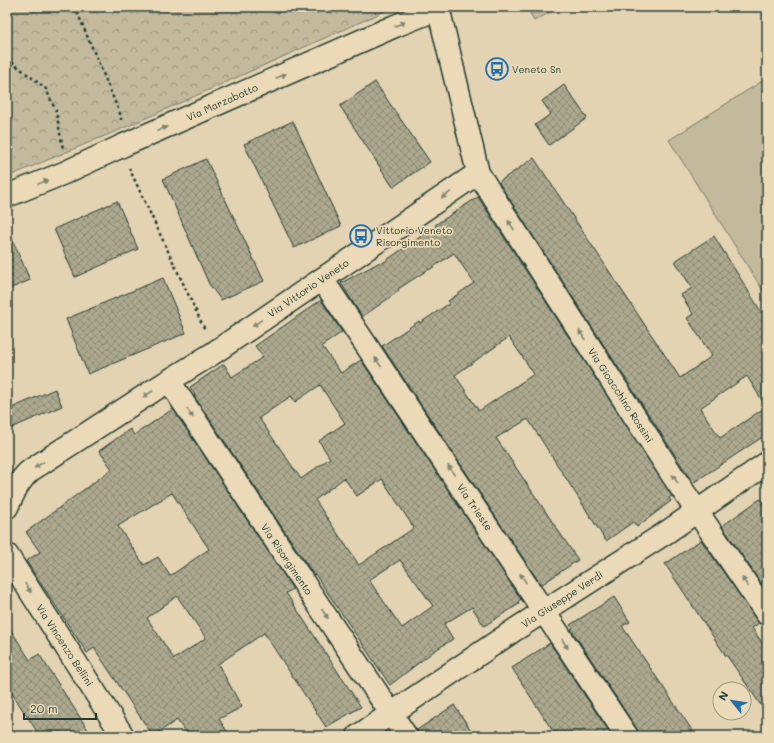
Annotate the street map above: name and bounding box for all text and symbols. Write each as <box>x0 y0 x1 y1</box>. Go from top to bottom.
one-way arrow <box>394 21 406 27</box>
bus stop icon: Veneto Sn <box>484 56 510 82</box>
place label: Veneto Sn <box>512 62 561 76</box>
one-way arrow <box>275 73 287 79</box>
street label: Via Marzabotto <box>184 80 260 124</box>
one-way arrow <box>156 125 168 131</box>
one-way arrow <box>38 178 50 184</box>
one-way arrow <box>440 191 451 199</box>
one-way arrow <box>508 219 515 231</box>
bus stop icon: Vittorio Veneto Risorgimento <box>348 223 374 249</box>
place label: Vittorio Veneto Risorgimento <box>376 223 452 249</box>
street label: Via Vittorio Veneto <box>265 256 351 320</box>
one-way arrow <box>252 319 262 327</box>
one-way arrow <box>578 329 586 340</box>
street label: Via Gioacchino Rossini <box>585 345 657 445</box>
one-way arrow <box>374 357 382 367</box>
one-way arrow <box>143 390 153 398</box>
one-way arrow <box>186 408 194 418</box>
one-way arrow <box>34 461 44 469</box>
one-way arrow <box>447 464 454 476</box>
one-way arrow <box>671 474 679 484</box>
street label: Via Trieste <box>454 481 496 533</box>
street label: Via Risorgimento <box>258 521 316 597</box>
street label: Via Giuseppe Verdi <box>518 567 606 631</box>
one-way arrow <box>519 573 527 583</box>
one-way arrow <box>741 577 749 587</box>
one-way arrow <box>24 583 32 593</box>
street label: Via Vincenzo Bellini <box>33 601 97 689</box>
one-way arrow <box>321 609 329 620</box>
one-way arrow <box>562 638 569 650</box>
north arrow <box>712 681 752 721</box>
text: N <box>714 688 731 703</box>
scale bar <box>24 695 96 721</box>
text: 20 m <box>30 700 58 716</box>

